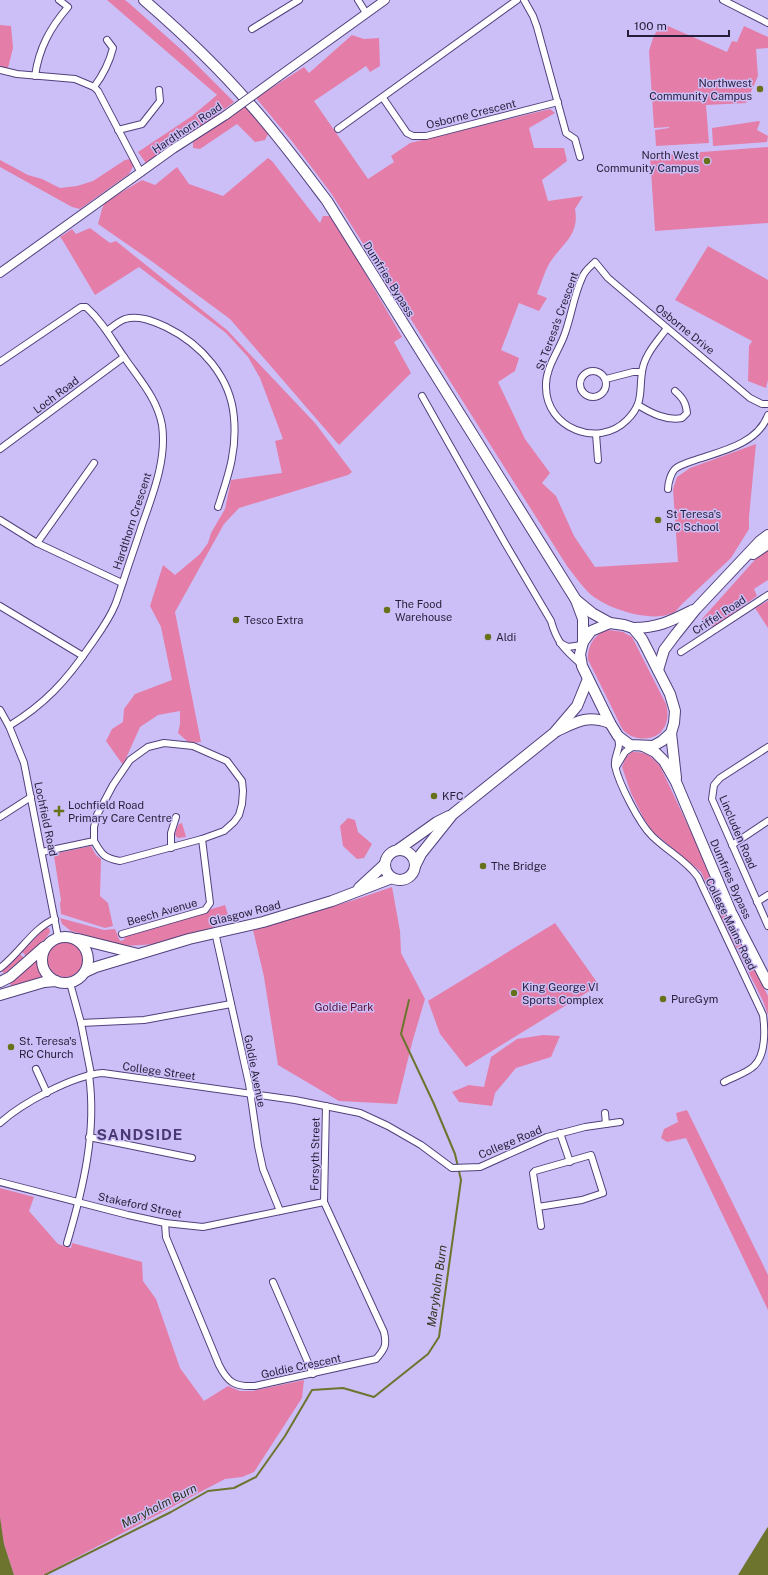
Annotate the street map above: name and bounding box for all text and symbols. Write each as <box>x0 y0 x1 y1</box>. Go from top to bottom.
scale bar <box>628 12 729 38</box>
text: 100 m <box>634 19 667 33</box>
place label: Northwest Community Campus <box>649 77 752 102</box>
marker: Northwest Community Campus <box>755 84 765 94</box>
street label: Osborne Crescent <box>425 97 517 131</box>
street label: Hardthorn Road <box>150 100 224 156</box>
place label: North West Community Campus <box>596 149 699 174</box>
marker: North West Community Campus <box>702 156 712 166</box>
street label: Dumfries Bypass <box>361 239 417 319</box>
street label: St Teresa's Crescent <box>534 270 580 372</box>
street label: Osborne Drive <box>653 302 717 356</box>
street label: Loch Road <box>31 374 81 416</box>
street label: Hardthorn Crescent <box>111 471 153 571</box>
place label: St Teresa's RC School <box>666 508 721 533</box>
marker: St Teresa's RC School <box>653 515 663 525</box>
street label: Criffel Road <box>690 593 748 637</box>
place label: The Food Warehouse <box>395 598 452 623</box>
marker: The Food Warehouse <box>382 605 392 615</box>
place label: Tesco Extra <box>244 614 303 626</box>
marker: Tesco Extra <box>231 615 241 625</box>
place label: Aldi <box>496 631 516 643</box>
marker: Aldi <box>483 632 493 642</box>
street label: Lochfield Road <box>32 781 60 857</box>
place label: KFC <box>442 790 464 802</box>
marker: KFC <box>429 791 439 801</box>
street label: Lincluden Road <box>717 793 759 871</box>
place label: Lochfield Road Primary Care Centre <box>68 799 172 824</box>
marker: Lochfield Road Primary Care Centre <box>53 805 65 817</box>
street label: Dumfries Bypass <box>708 837 754 921</box>
place label: The Bridge <box>491 860 547 872</box>
marker: The Bridge <box>478 861 488 871</box>
street label: College Mains Road <box>704 876 758 972</box>
street label: Beech Avenue <box>125 896 199 928</box>
street label: Glasgow Road <box>208 898 282 928</box>
place label: King George VI Sports Complex <box>522 981 604 1006</box>
marker: King George VI Sports Complex <box>509 988 519 998</box>
place label: PureGym <box>671 993 718 1005</box>
marker: PureGym <box>658 994 668 1004</box>
park label: Goldie Park <box>315 1001 374 1013</box>
street label: Goldie Avenue <box>242 1034 268 1108</box>
place label: St. Teresa's RC Church <box>19 1035 77 1060</box>
marker: St. Teresa's RC Church <box>6 1042 16 1052</box>
street label: College Street <box>122 1060 196 1082</box>
street label: Forsyth Street <box>308 1117 322 1191</box>
street label: College Road <box>476 1123 544 1161</box>
district label: SANDSIDE <box>97 1126 183 1143</box>
street label: Stakeford Street <box>97 1190 183 1220</box>
water label: Maryholm Burn <box>424 1244 450 1328</box>
street label: Goldie Crescent <box>260 1352 342 1380</box>
water label: Maryholm Burn <box>119 1481 199 1531</box>

